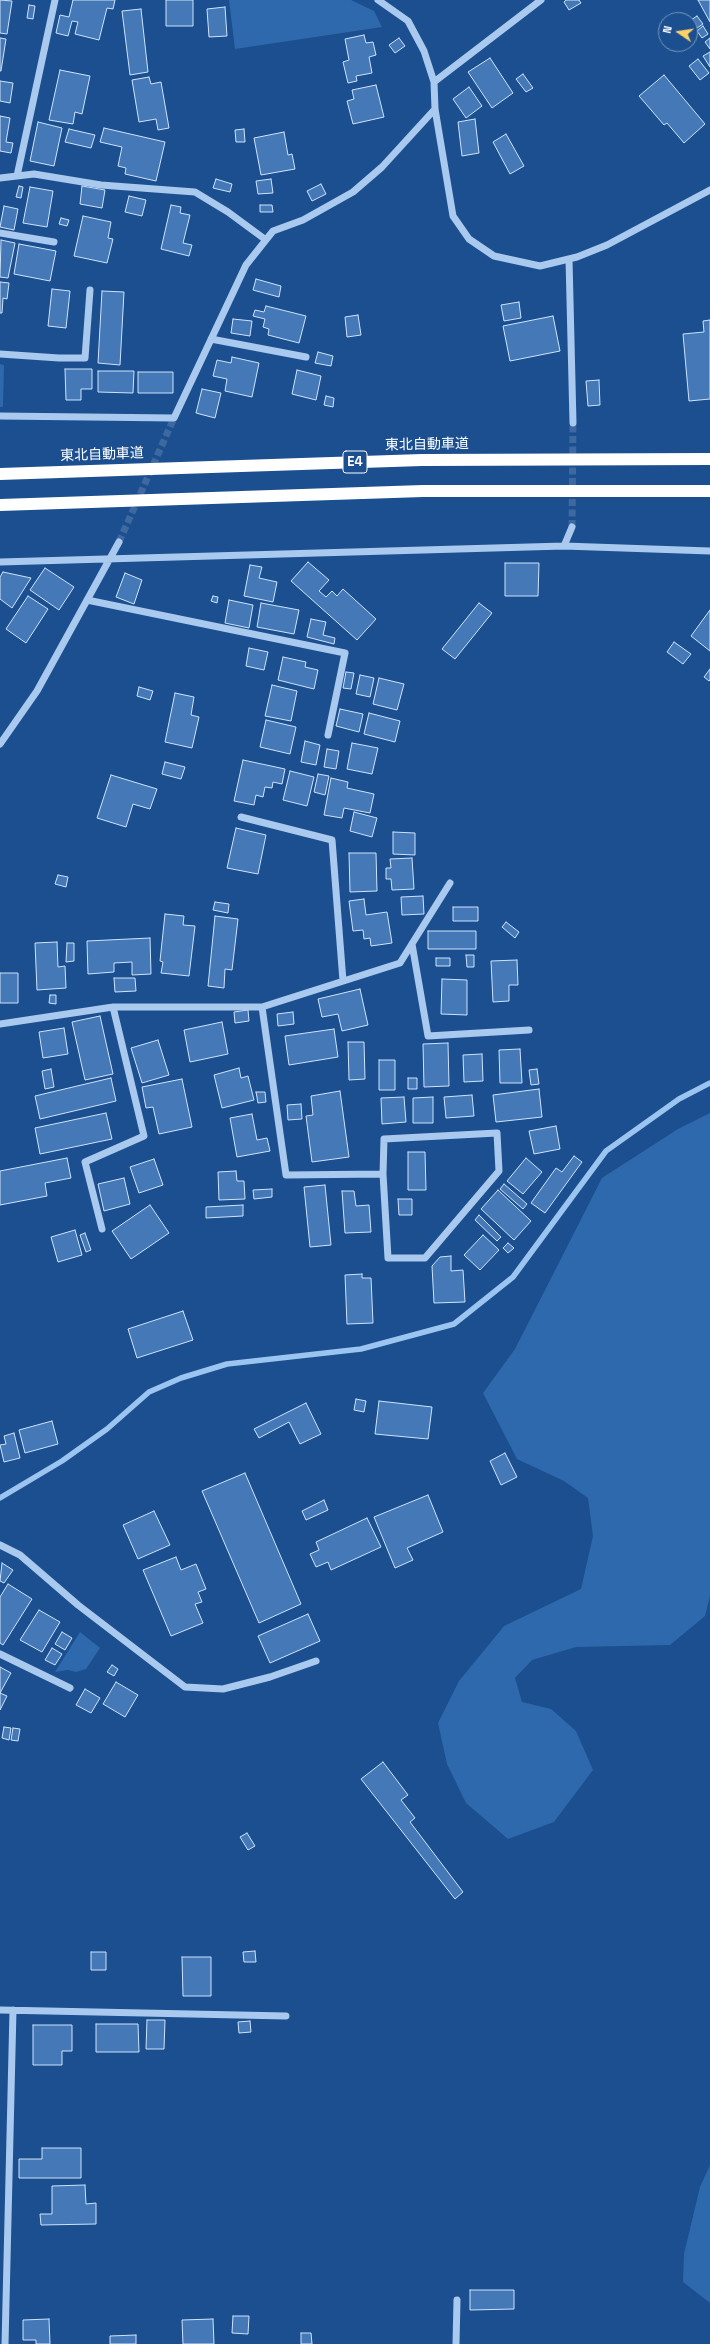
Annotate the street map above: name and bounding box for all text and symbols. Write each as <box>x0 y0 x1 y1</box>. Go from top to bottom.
north arrow <box>658 12 698 52</box>
text: N <box>660 24 675 35</box>
street label: 東北自動車道 <box>385 436 469 454</box>
street label: 東北自動車道 <box>60 445 144 465</box>
road number: E4 <box>343 451 367 473</box>

